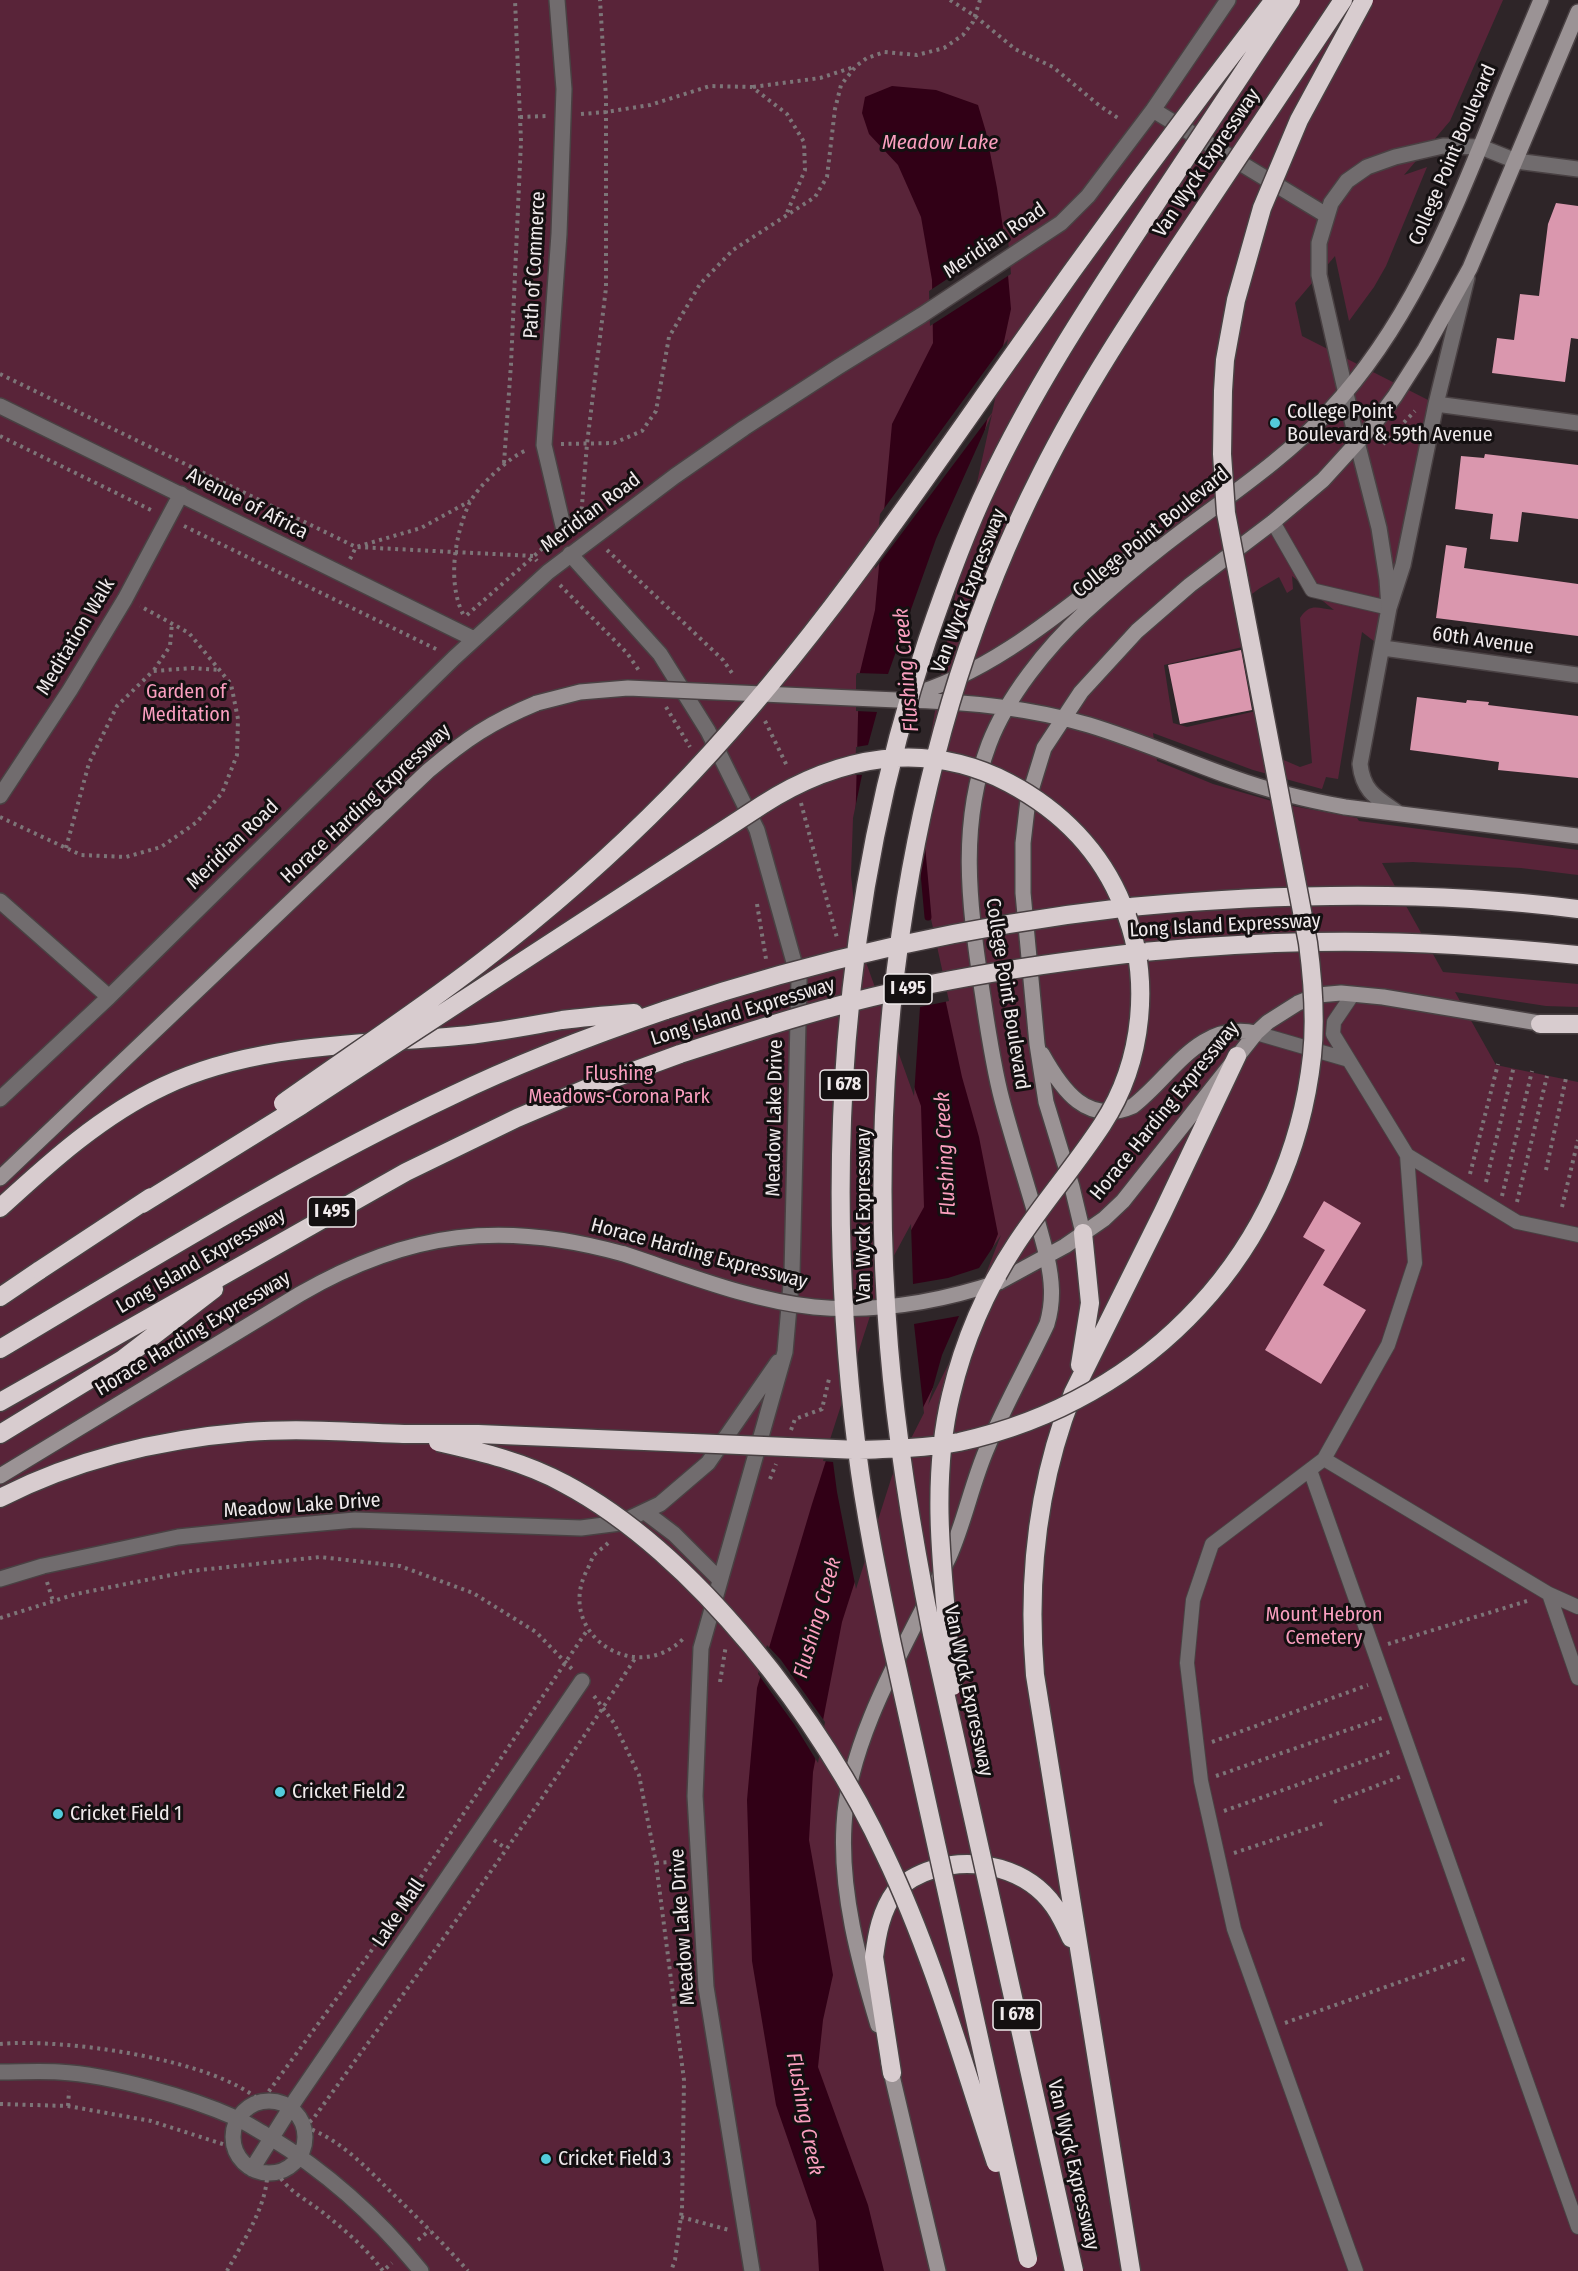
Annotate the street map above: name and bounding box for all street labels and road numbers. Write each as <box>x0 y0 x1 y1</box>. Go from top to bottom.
street label: College Point Boulevard <box>1404 61 1502 249</box>
street label: Van Wyck Expressway <box>1148 84 1266 242</box>
street label: Path of Commerce <box>519 191 551 339</box>
street label: Meridian Road <box>939 198 1051 284</box>
street label: Avenue of Africa <box>182 463 312 545</box>
street label: College Point Boulevard <box>1068 463 1234 603</box>
street label: Meridian Road <box>537 468 645 558</box>
street label: Van Wyck Expressway <box>927 506 1011 676</box>
street label: Meditation Walk <box>32 574 120 700</box>
street label: 60th Avenue <box>1431 622 1535 660</box>
street label: Horace Harding Expressway <box>276 719 456 889</box>
street label: Meridian Road <box>182 795 284 895</box>
street label: College Point Boulevard <box>980 896 1034 1092</box>
street label: Long Island Expressway <box>1129 909 1321 943</box>
street label: Long Island Expressway <box>648 973 838 1051</box>
road number: I 495 <box>884 974 932 1004</box>
street label: Horace Harding Expressway <box>1085 1017 1245 1205</box>
street label: Meadow Lake Drive <box>762 1039 788 1197</box>
road number: I 678 <box>820 1070 868 1100</box>
street label: Van Wyck Expressway <box>852 1128 876 1302</box>
road number: I 495 <box>308 1197 356 1227</box>
street label: Long Island Expressway <box>112 1203 290 1319</box>
street label: Horace Harding Expressway <box>588 1214 810 1294</box>
street label: Horace Harding Expressway <box>91 1266 295 1402</box>
street label: Meadow Lake Drive <box>223 1489 381 1523</box>
street label: Van Wyck Expressway <box>938 1603 998 1779</box>
street label: Meadow Lake Drive <box>666 1848 700 2006</box>
street label: Lake Mall <box>368 1875 430 1951</box>
road number: I 678 <box>993 2000 1041 2030</box>
street label: Van Wyck Expressway <box>1042 2078 1104 2252</box>

